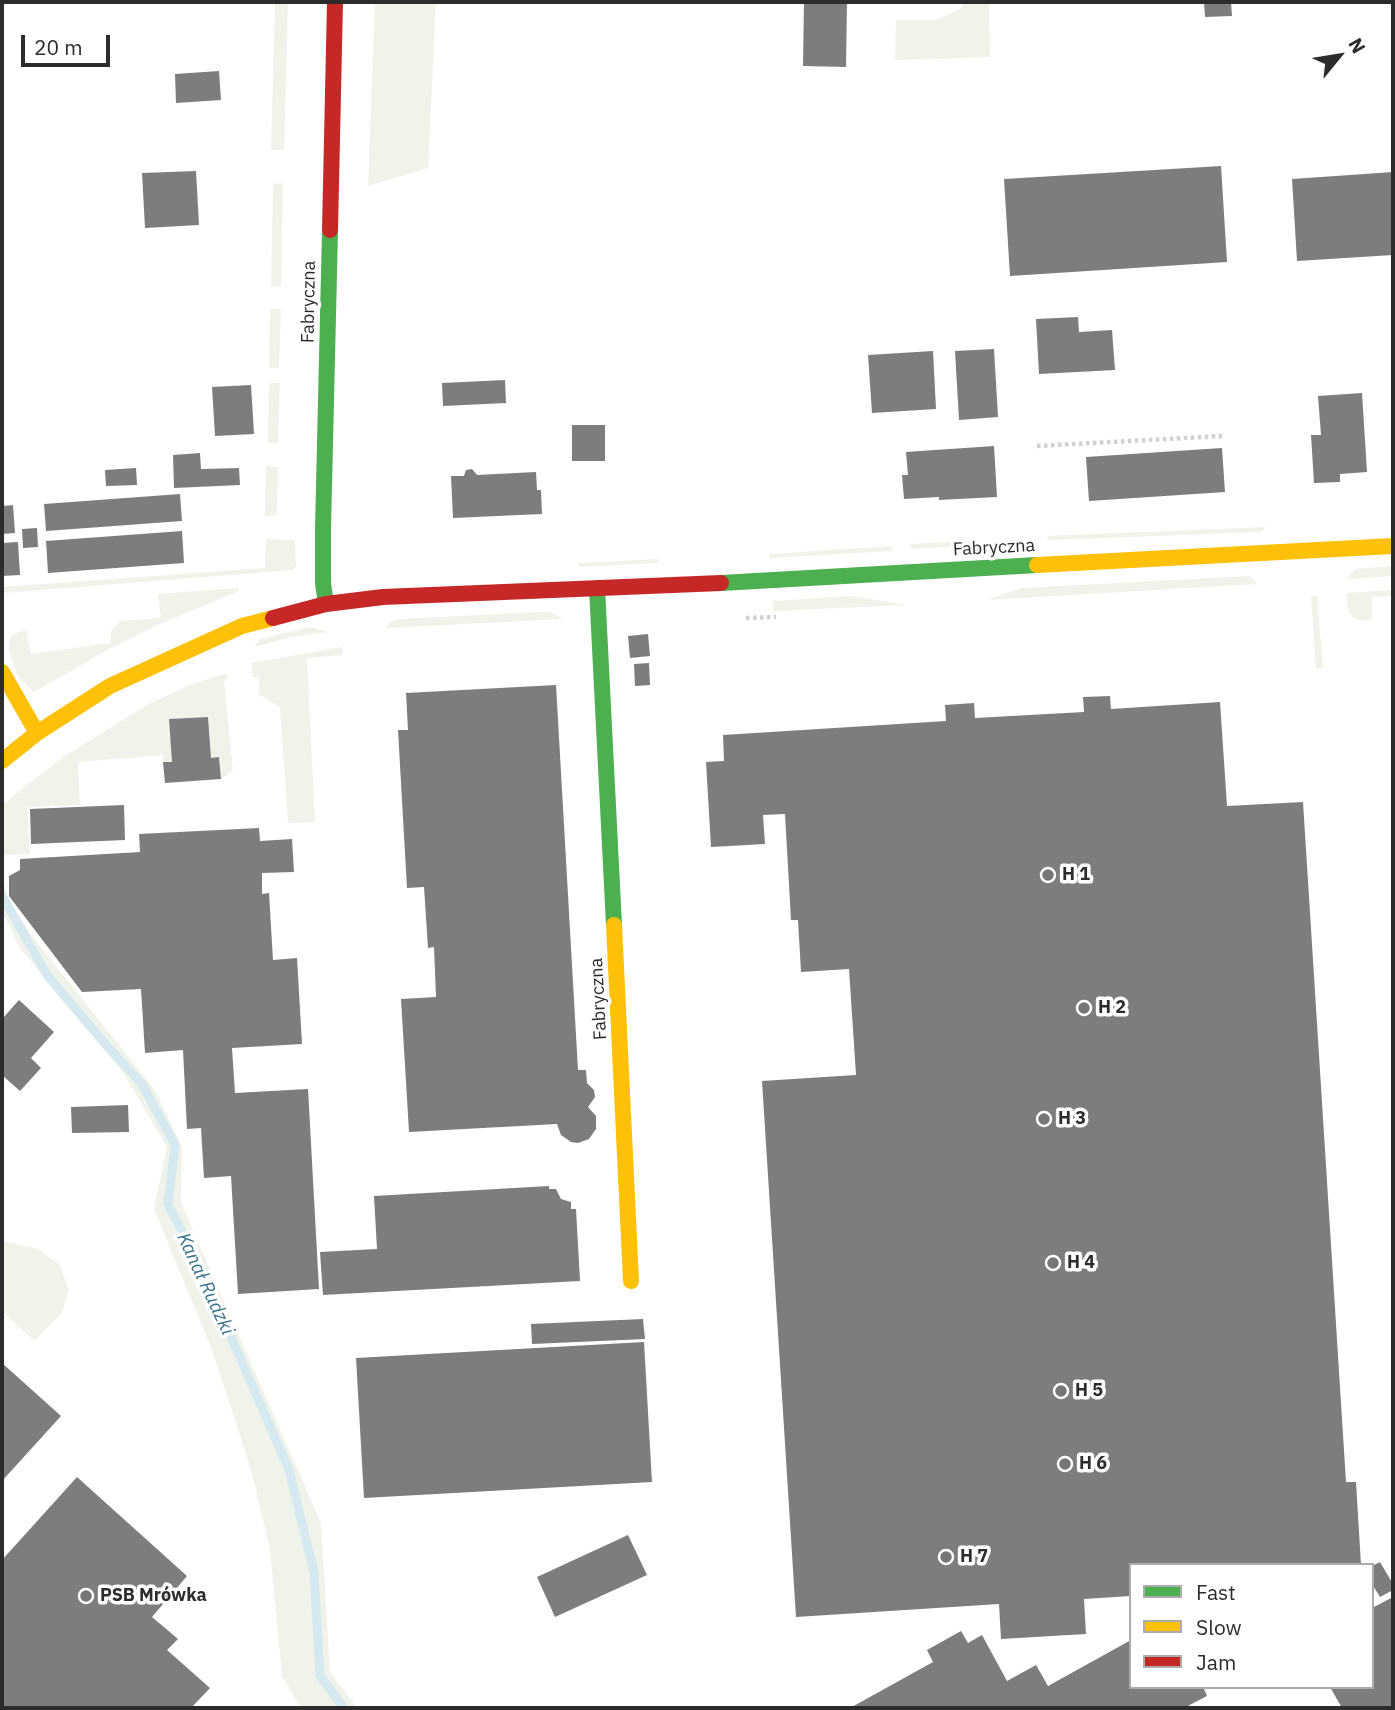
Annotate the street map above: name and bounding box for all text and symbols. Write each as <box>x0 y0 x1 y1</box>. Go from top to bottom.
scale bar <box>24 21 114 65</box>
north arrow <box>1304 21 1374 91</box>
text: 20 m <box>34 33 83 61</box>
text: N <box>1343 34 1371 57</box>
street label: Fabryczna <box>297 261 321 343</box>
street label: Fabryczna <box>952 535 1036 561</box>
place label: H 1 <box>1062 864 1090 886</box>
marker: H 1 <box>1040 867 1056 883</box>
street label: Fabryczna <box>586 957 612 1041</box>
place label: H 2 <box>1098 997 1126 1019</box>
marker: H 2 <box>1076 1000 1092 1016</box>
place label: H 3 <box>1058 1108 1086 1130</box>
marker: H 3 <box>1036 1111 1052 1127</box>
water label: Kanał Rudzki <box>171 1229 239 1339</box>
place label: H 4 <box>1067 1252 1095 1274</box>
marker: H 4 <box>1045 1255 1061 1271</box>
place label: H 5 <box>1075 1380 1103 1402</box>
marker: H 5 <box>1053 1383 1069 1399</box>
place label: H 6 <box>1079 1453 1107 1475</box>
marker: H 6 <box>1057 1456 1073 1472</box>
place label: H 7 <box>960 1546 988 1568</box>
marker: H 7 <box>938 1549 954 1565</box>
legend <box>1129 1563 1374 1689</box>
text: Fast <box>1196 1578 1236 1606</box>
place label: PSB Mrówka <box>100 1585 207 1607</box>
marker: PSB Mrówka <box>78 1588 94 1604</box>
text: Slow <box>1196 1613 1242 1641</box>
text: Jam <box>1196 1648 1236 1676</box>

